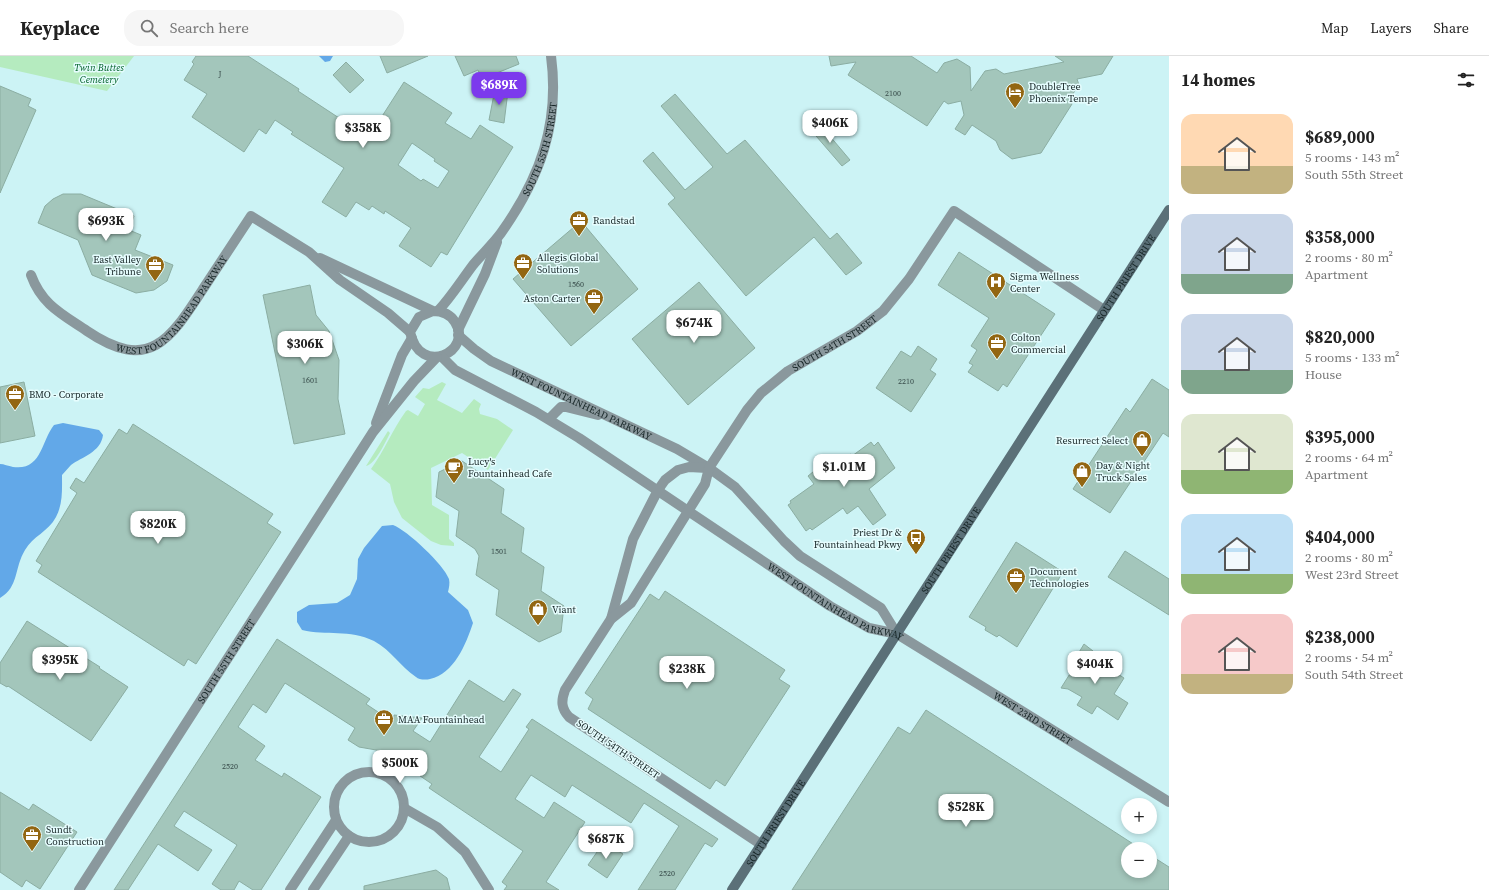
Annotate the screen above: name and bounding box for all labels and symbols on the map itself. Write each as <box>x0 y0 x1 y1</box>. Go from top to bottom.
park label: Twin Buttes Cemetery <box>74 61 124 86</box>
house number: J <box>218 68 222 79</box>
pin: $689K <box>471 72 527 106</box>
place label: DoubleTree Phoenix Tempe <box>1029 80 1098 105</box>
hotel icon: DoubleTree Phoenix Tempe <box>1004 81 1026 109</box>
house number: 2100 <box>885 88 901 99</box>
street label: SOUTH 55TH STREET <box>519 102 559 198</box>
pin: $406K <box>802 110 858 144</box>
pin: $358K <box>335 115 391 149</box>
pin: $693K <box>78 208 134 242</box>
office icon: Randstad <box>568 209 590 237</box>
place label: Randstad <box>593 214 635 227</box>
street label: SOUTH PRIEST DRIVE <box>1093 232 1158 323</box>
place label: Allegis Global Solutions <box>537 251 599 276</box>
street label: WEST FOUNTAINHEAD PARKWAY <box>114 252 230 357</box>
office icon: Allegis Global Solutions <box>512 252 534 280</box>
place label: East Valley Tribune <box>93 253 142 278</box>
office icon: East Valley Tribune <box>144 254 166 282</box>
place label: Sigma Wellness Center <box>1010 270 1079 295</box>
hospital icon: Sigma Wellness Center <box>985 271 1007 299</box>
house number: 1560 <box>568 279 584 290</box>
office icon: Aston Carter <box>583 287 605 315</box>
place label: Aston Carter <box>524 292 581 305</box>
pin: $674K <box>666 310 722 344</box>
street label: SOUTH 54TH STREET <box>790 312 879 374</box>
pin: $306K <box>277 331 333 365</box>
place label: Colton Commercial <box>1011 331 1066 356</box>
office icon: Colton Commercial <box>986 332 1008 360</box>
street label: WEST FOUNTAINHEAD PARKWAY <box>509 365 654 443</box>
house number: 1601 <box>302 375 318 386</box>
house number: 2210 <box>898 376 914 387</box>
office icon: BMO - Corporate <box>4 383 26 411</box>
place label: BMO - Corporate <box>29 388 104 401</box>
shop icon: Resurrect Select <box>1131 429 1153 457</box>
place label: Resurrect Select <box>1056 434 1129 447</box>
pin: $1.01M <box>811 454 877 488</box>
place label: Lucy's Fountainhead Cafe <box>468 455 552 480</box>
cafe icon: Lucy's Fountainhead Cafe <box>443 456 465 484</box>
place label: Day & Night Truck Sales <box>1096 459 1150 484</box>
shop icon: Day & Night Truck Sales <box>1071 460 1093 488</box>
street label: SOUTH PRIEST DRIVE <box>918 504 983 596</box>
pin: $820K <box>130 511 186 545</box>
place label: Priest Dr & Fountainhead Pkwy <box>814 526 903 551</box>
bus stop icon: Priest Dr & Fountainhead Pkwy <box>905 527 927 555</box>
house number: 1501 <box>491 546 507 557</box>
street label: WEST FOUNTAINHEAD PARKWAY <box>765 559 907 643</box>
place label: Document Technologies <box>1030 565 1089 590</box>
office icon: Document Technologies <box>1005 566 1027 594</box>
shop icon: Viant <box>527 598 549 626</box>
place label: Viant <box>552 603 576 616</box>
street label: SOUTH 55TH STREET <box>194 617 258 706</box>
pin: $395K <box>32 647 88 681</box>
pin: $404K <box>1067 651 1123 685</box>
pin: $238K <box>659 656 715 690</box>
street label: WEST 23RD STREET <box>991 689 1075 747</box>
office icon: MAA Fountainhead <box>373 708 395 736</box>
place label: MAA Fountainhead <box>398 713 485 726</box>
street label: SOUTH 54TH STREET <box>574 716 662 782</box>
pin: $500K <box>372 750 428 784</box>
house number: 2520 <box>222 761 238 772</box>
street label: SOUTH PRIEST DRIVE <box>743 777 808 869</box>
pin: $528K <box>938 794 994 828</box>
place label: Sundt Construction <box>46 823 104 848</box>
office icon: Sundt Construction <box>21 824 43 852</box>
pin: $687K <box>578 826 634 860</box>
house number: 2520 <box>659 868 675 879</box>

